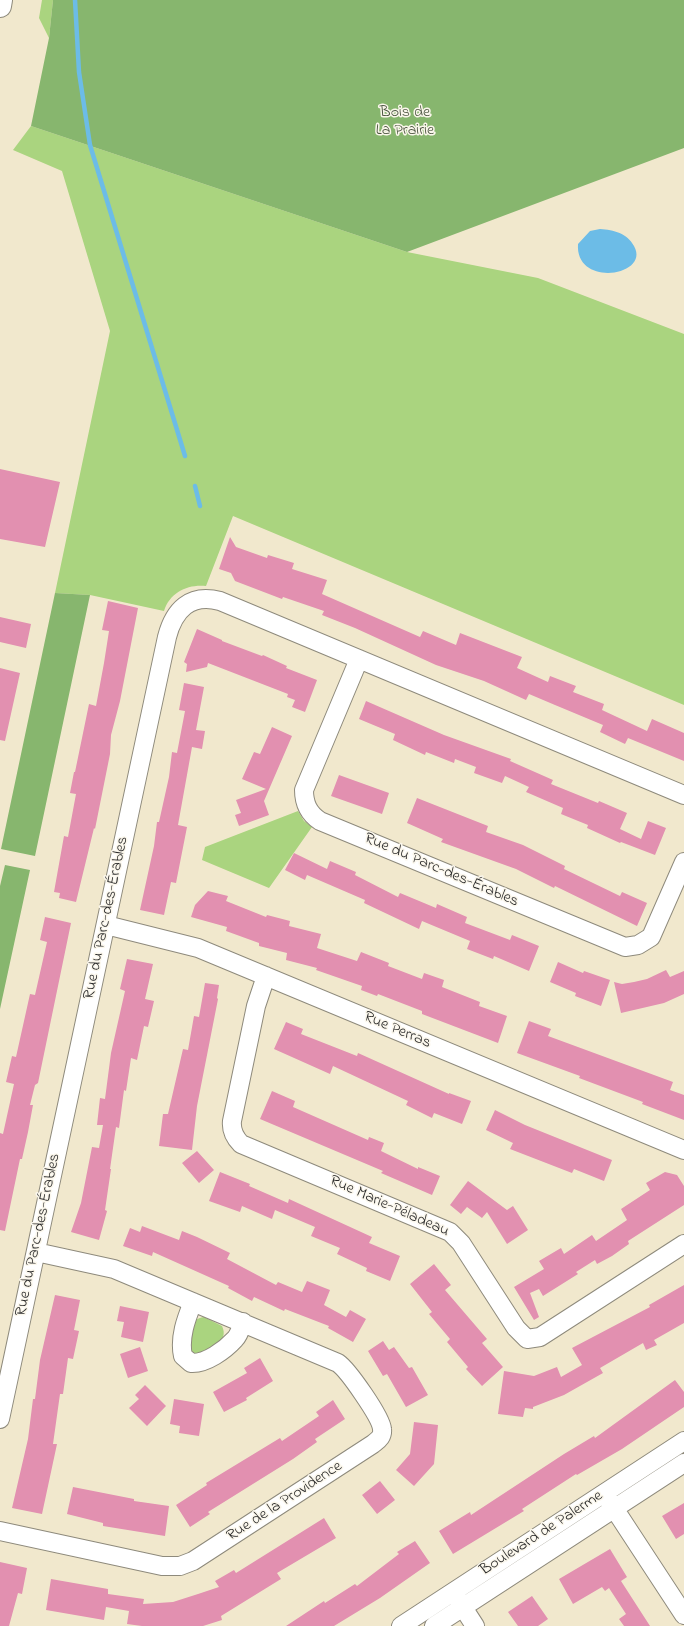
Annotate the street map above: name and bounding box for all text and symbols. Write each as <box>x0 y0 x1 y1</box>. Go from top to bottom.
park label: Bois de La Prairie <box>376 103 434 141</box>
street label: Rue du Parc-des-Érables <box>361 830 521 912</box>
street label: Rue du Parc-des-Érables <box>80 835 134 1001</box>
street label: Rue Perras <box>360 1008 434 1054</box>
street label: Rue du Parc-des-Érables <box>12 1152 66 1318</box>
street label: Rue Marie-Péladeau <box>326 1172 452 1242</box>
street label: Rue de la Providence <box>224 1458 346 1546</box>
street label: Boulevard de Palerme <box>477 1487 607 1581</box>

